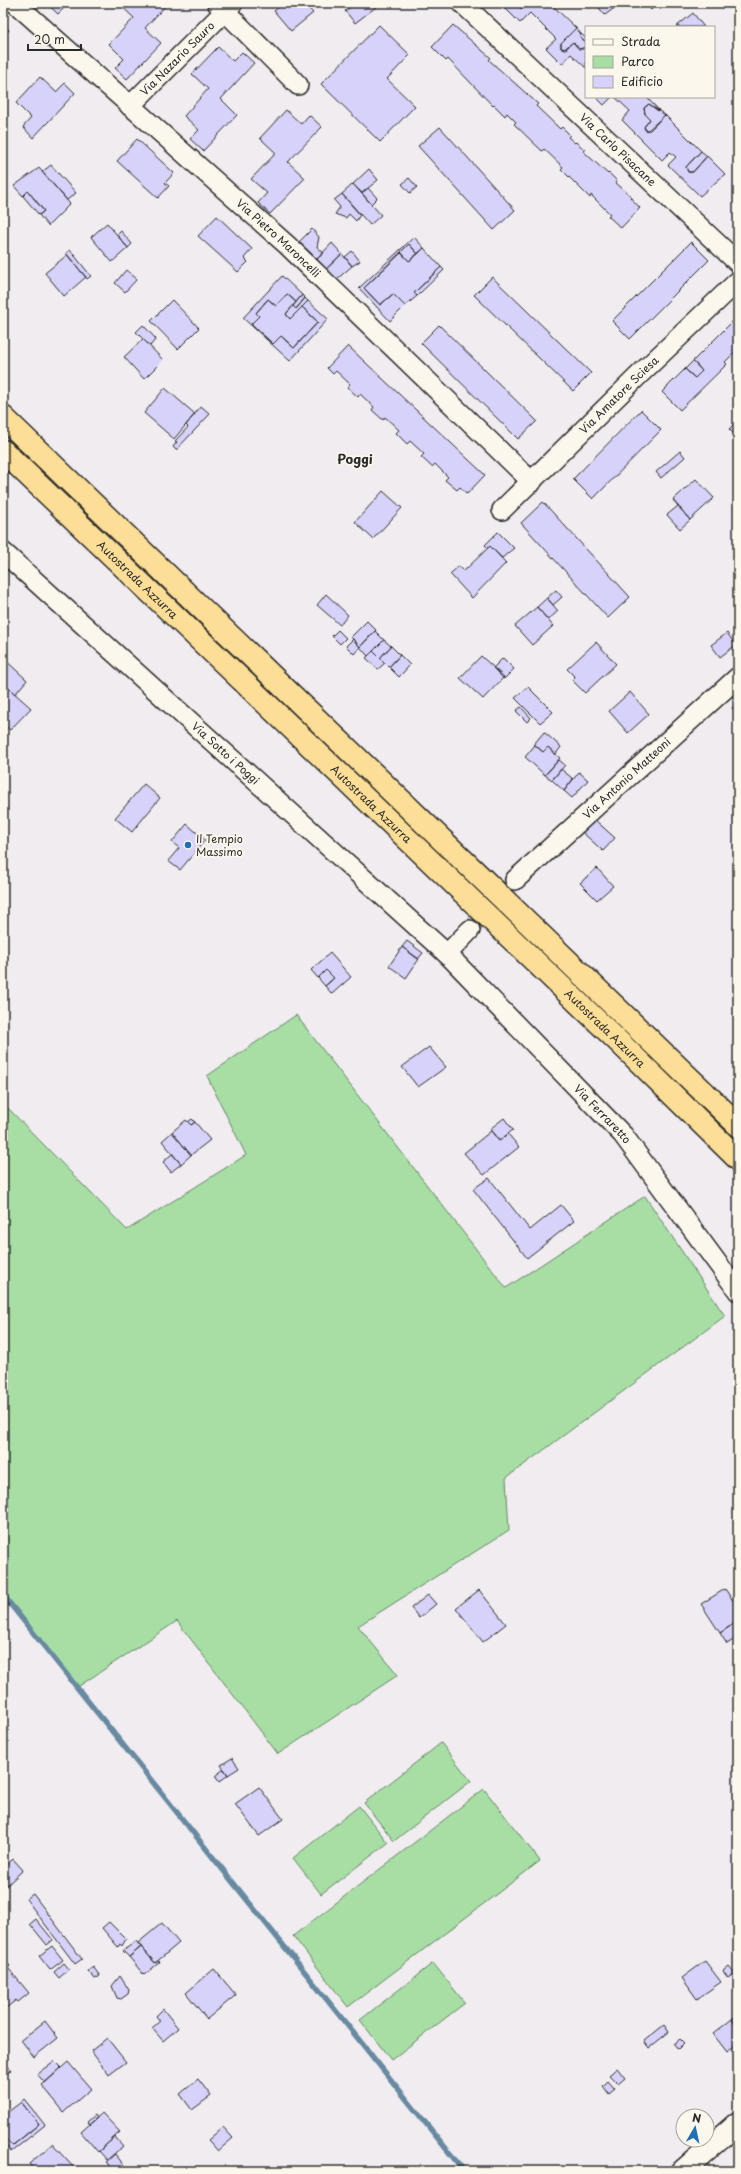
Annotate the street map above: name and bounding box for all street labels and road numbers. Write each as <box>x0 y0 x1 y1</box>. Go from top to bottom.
street label: Via Nazario Sauro <box>136 17 218 99</box>
street label: Via Carlo Pisacane <box>576 109 660 190</box>
street label: Via Pietro Maroncelli <box>232 195 325 281</box>
street label: Via Amatore Sciesa <box>575 352 662 438</box>
street label: Autostrada Azzurra <box>93 536 182 622</box>
street label: Via Sotto i Poggi <box>188 718 263 788</box>
street label: Via Antonio Matteoni <box>578 733 674 823</box>
street label: Autostrada Azzurra <box>327 761 416 847</box>
street label: Autostrada Azzurra <box>561 985 649 1071</box>
street label: Via Ferraretto <box>570 1080 635 1147</box>

